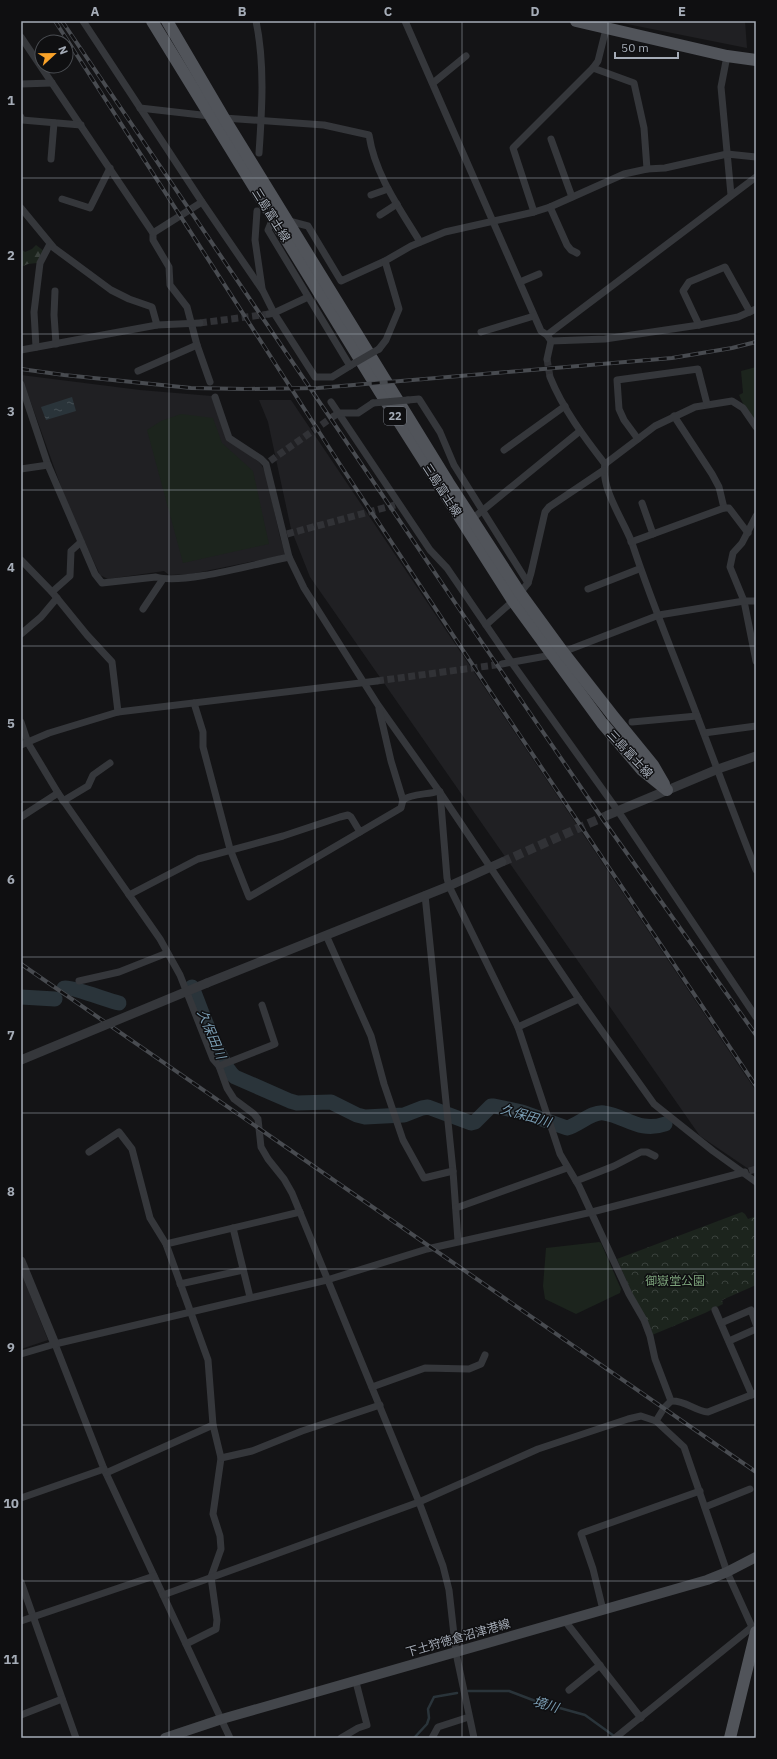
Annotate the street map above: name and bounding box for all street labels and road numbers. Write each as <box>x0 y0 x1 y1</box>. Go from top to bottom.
street label: 三島富士線 <box>249 185 294 244</box>
road number: 22 <box>384 407 406 425</box>
street label: 三島富士線 <box>420 460 465 519</box>
street label: 三島富士線 <box>604 727 656 781</box>
street label: 下土狩徳倉沼津港線 <box>404 1615 512 1660</box>

